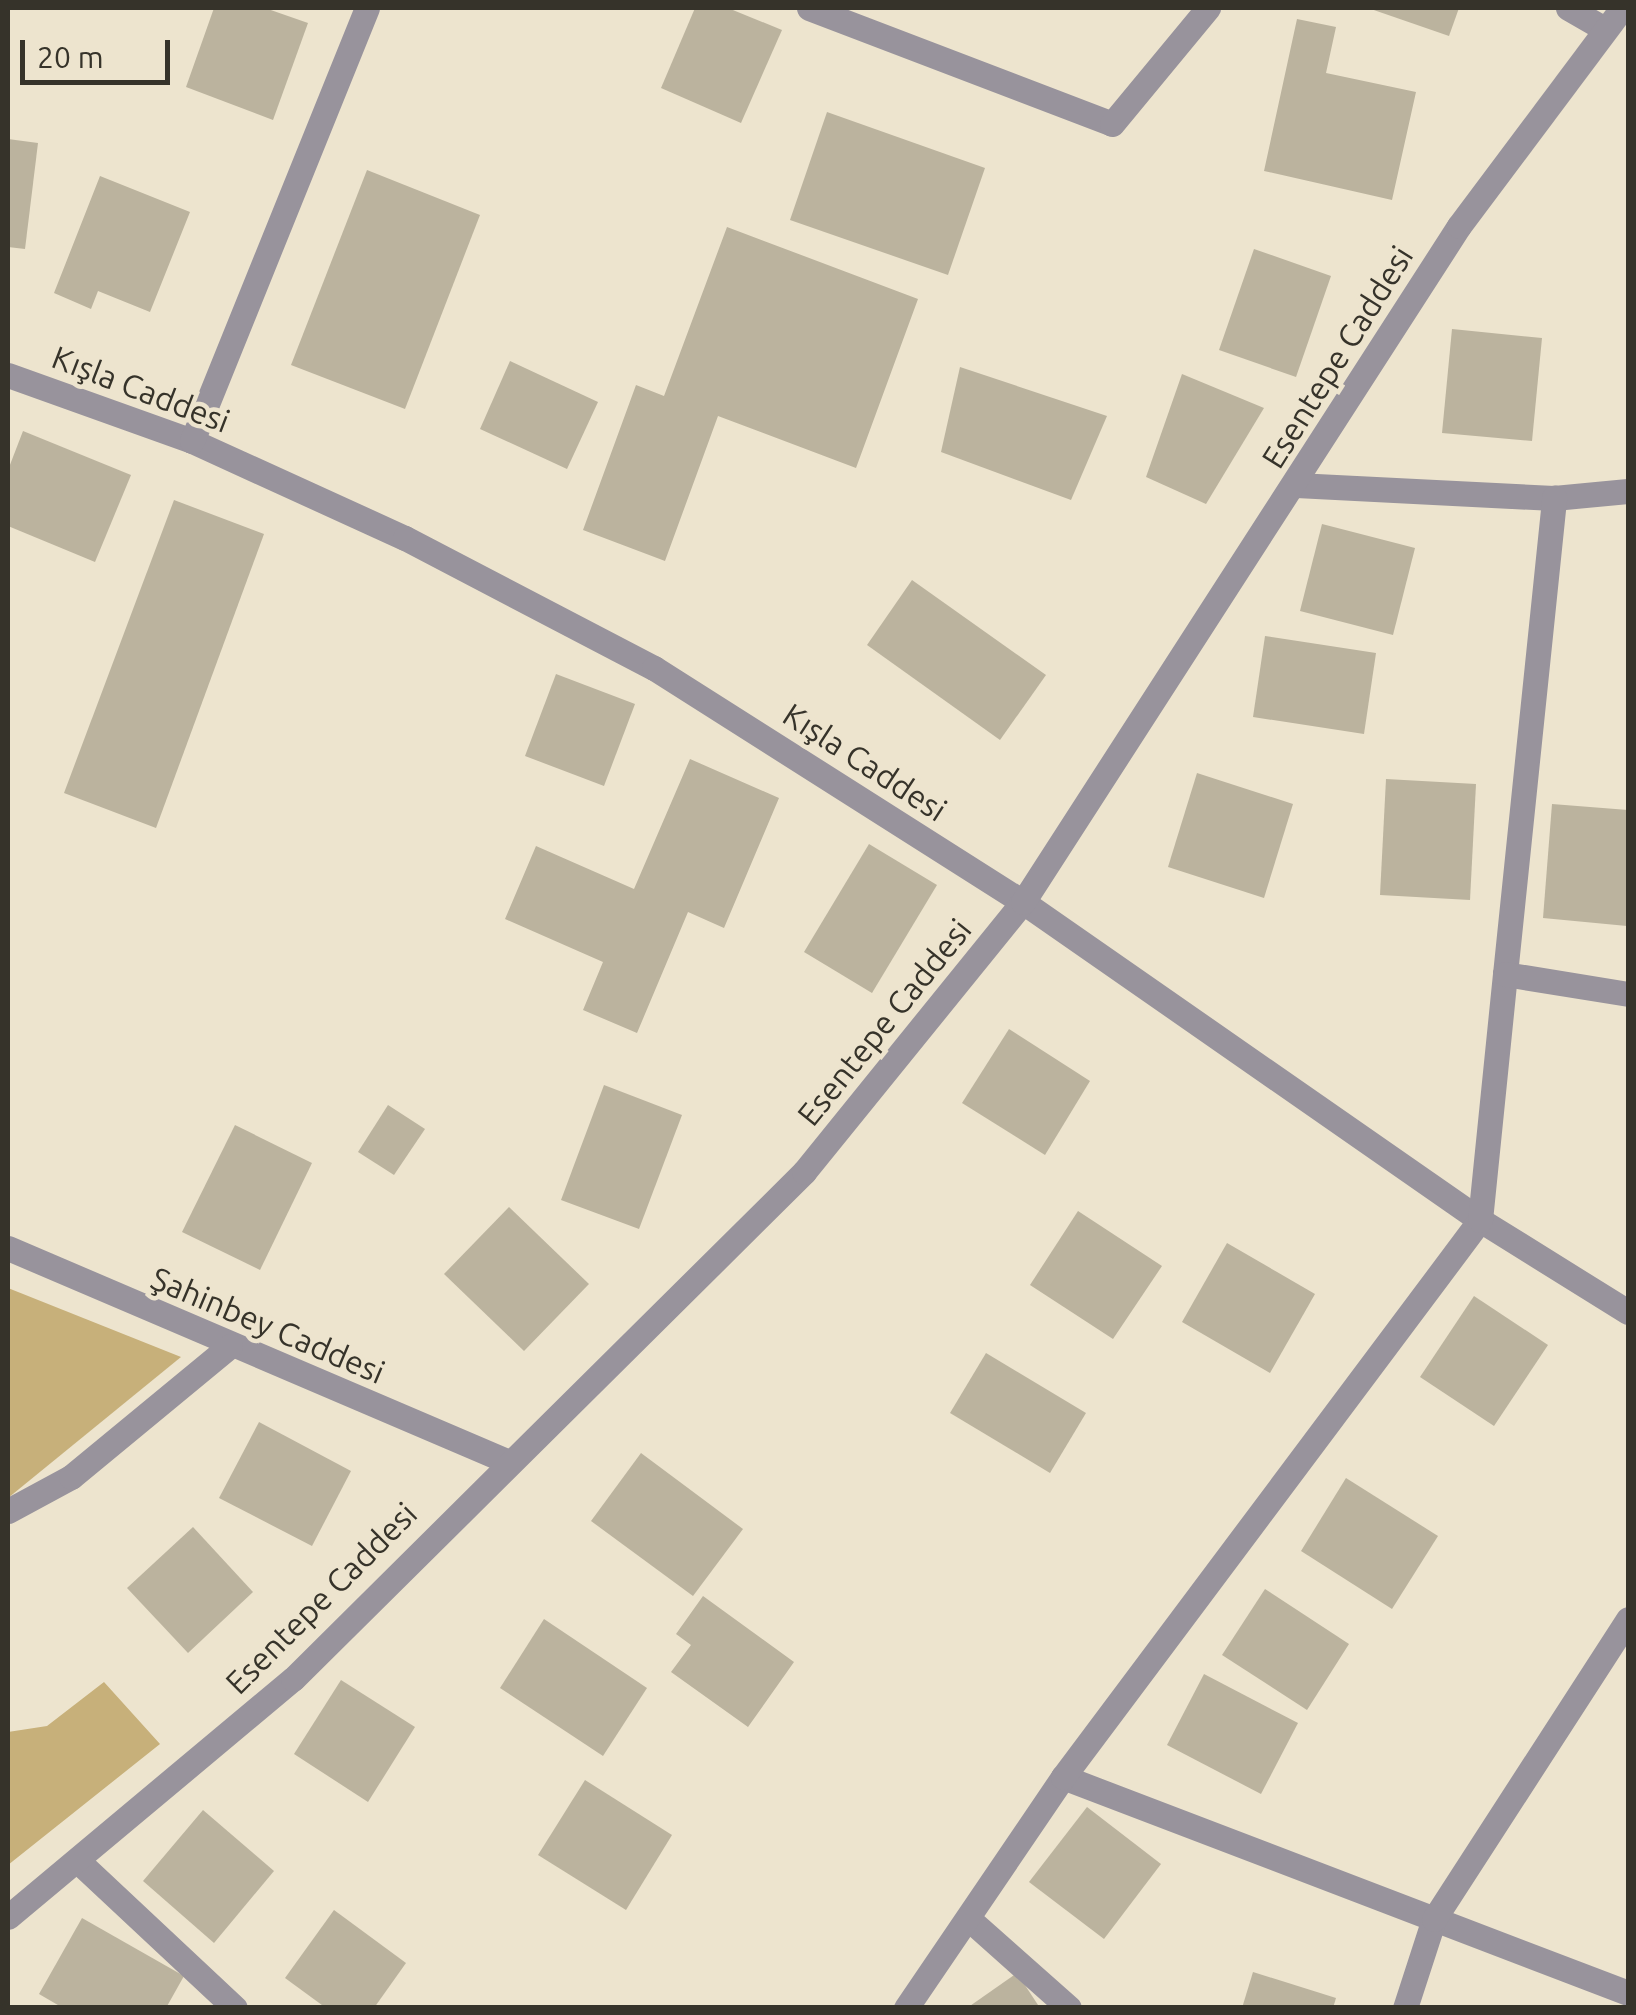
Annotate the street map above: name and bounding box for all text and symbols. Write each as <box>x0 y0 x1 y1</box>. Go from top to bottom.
scale bar <box>25 20 175 82</box>
text: 20 m <box>37 40 104 74</box>
street label: Esentepe Caddesi <box>1253 239 1421 475</box>
street label: Kışla Caddesi <box>47 338 235 440</box>
street label: Kışla Caddesi <box>776 695 954 829</box>
street label: Esentepe Caddesi <box>789 911 979 1133</box>
street label: Şahinbey Caddesi <box>146 1259 390 1391</box>
street label: Esentepe Caddesi <box>217 1494 425 1702</box>

